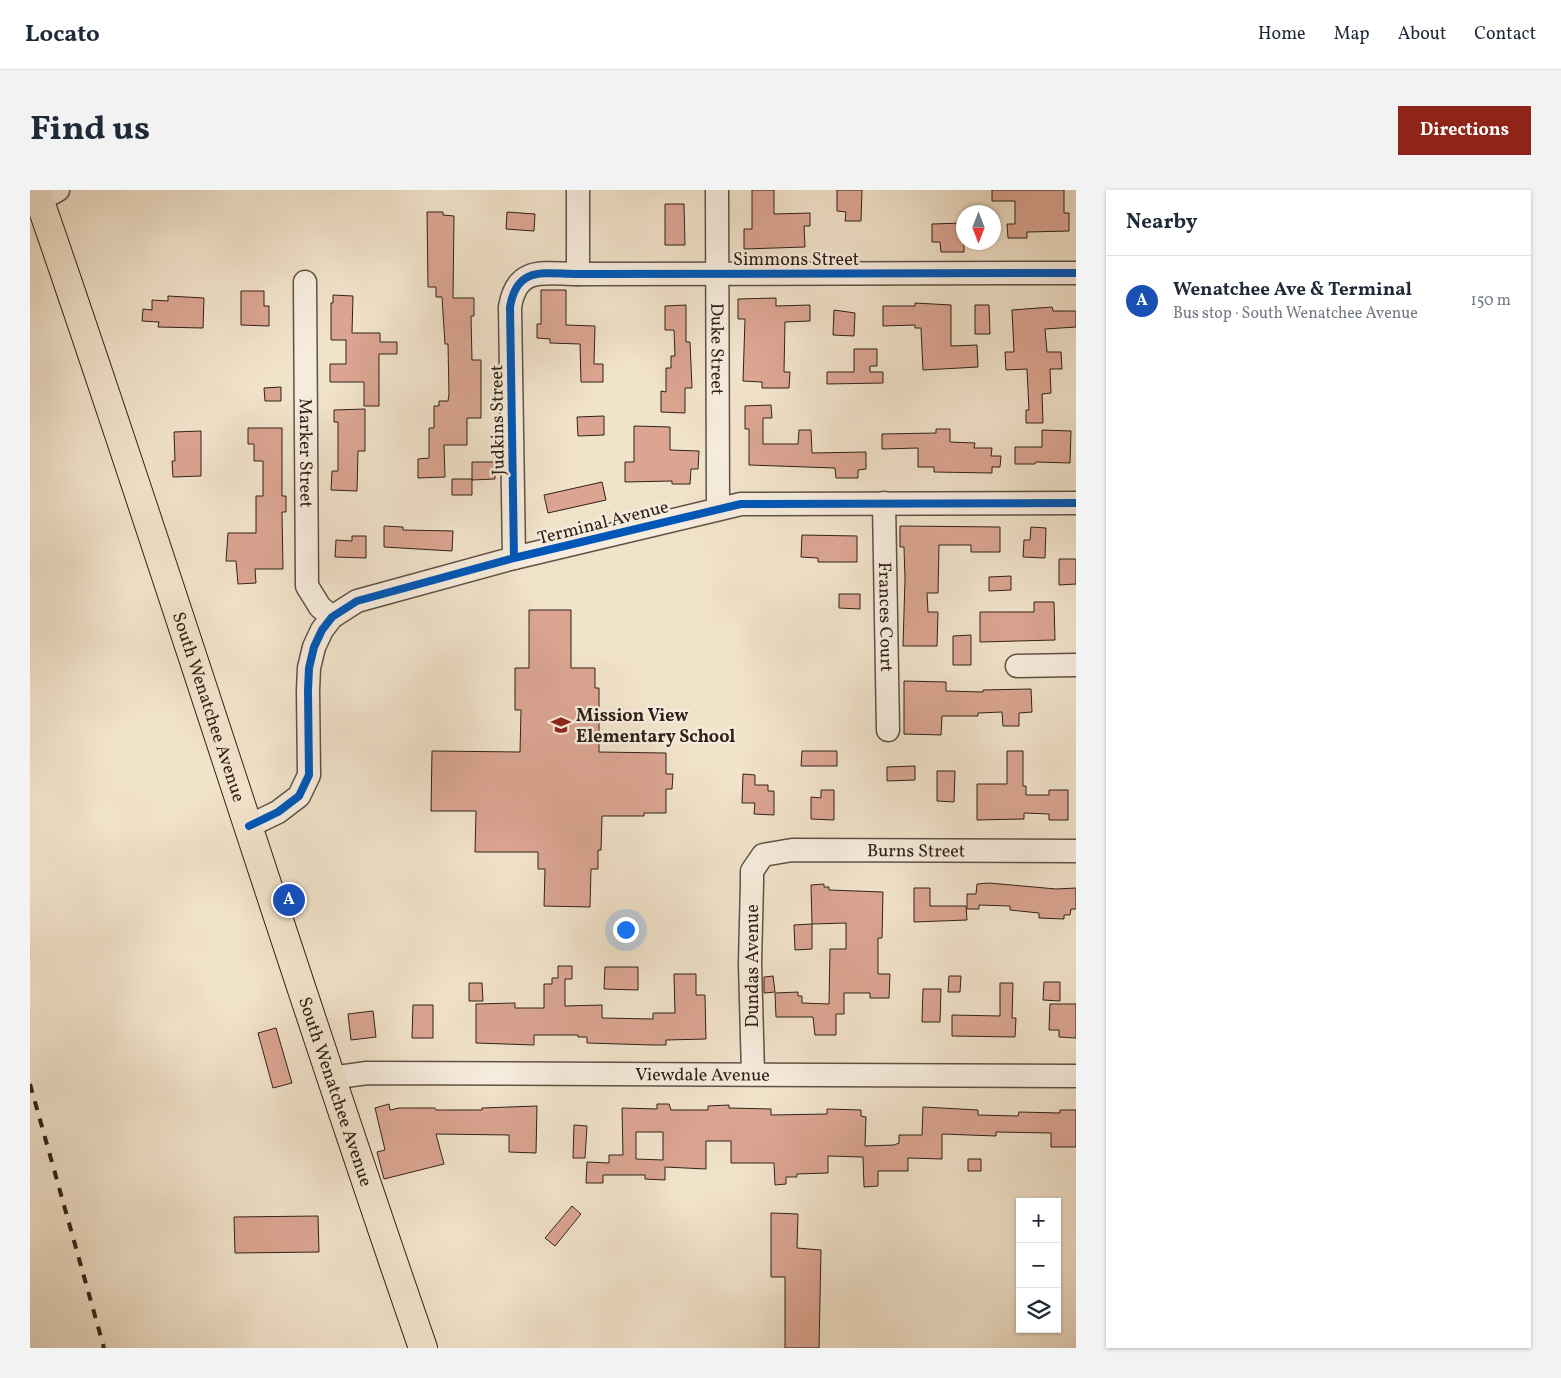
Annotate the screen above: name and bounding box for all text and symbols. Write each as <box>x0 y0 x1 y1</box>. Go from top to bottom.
text: Locato <box>25 18 100 52</box>
text: Home <box>1258 22 1306 47</box>
text: Map <box>1334 22 1370 47</box>
text: About <box>1398 22 1446 47</box>
text: Contact <box>1474 22 1536 47</box>
text: Find us <box>30 106 150 154</box>
button: Directions <box>1398 106 1531 155</box>
north arrow <box>956 205 1001 250</box>
text: Nearby <box>1126 208 1197 237</box>
street label: Simmons Street <box>733 248 859 273</box>
text: Wenatchee Ave & Terminal <box>1173 277 1412 303</box>
text: A <box>1136 290 1148 312</box>
text: 150 m <box>1470 290 1511 312</box>
street label: Duke Street <box>703 303 729 395</box>
text: Bus stop · South Wenatchee Avenue <box>1173 303 1418 325</box>
street label: Judkins Street <box>485 364 512 476</box>
street label: Marker Street <box>292 398 317 508</box>
street label: Terminal Avenue <box>535 495 672 552</box>
street label: Frances Court <box>871 562 898 672</box>
street label: South Wenatchee Avenue <box>165 609 250 806</box>
place label: Mission View Elementary School <box>576 704 736 750</box>
school or university icon: Mission View Elementary School <box>550 714 572 736</box>
street label: Burns Street <box>867 839 965 865</box>
pin: A <box>273 881 305 919</box>
street label: Dundas Avenue <box>741 904 766 1028</box>
your location <box>613 917 639 943</box>
street label: South Wenatchee Avenue <box>291 994 378 1190</box>
street label: Viewdale Avenue <box>635 1063 770 1089</box>
map controls <box>1016 1198 1061 1333</box>
button: + <box>1016 1198 1061 1243</box>
button: − <box>1016 1243 1061 1288</box>
button: layers <box>1016 1288 1061 1333</box>

